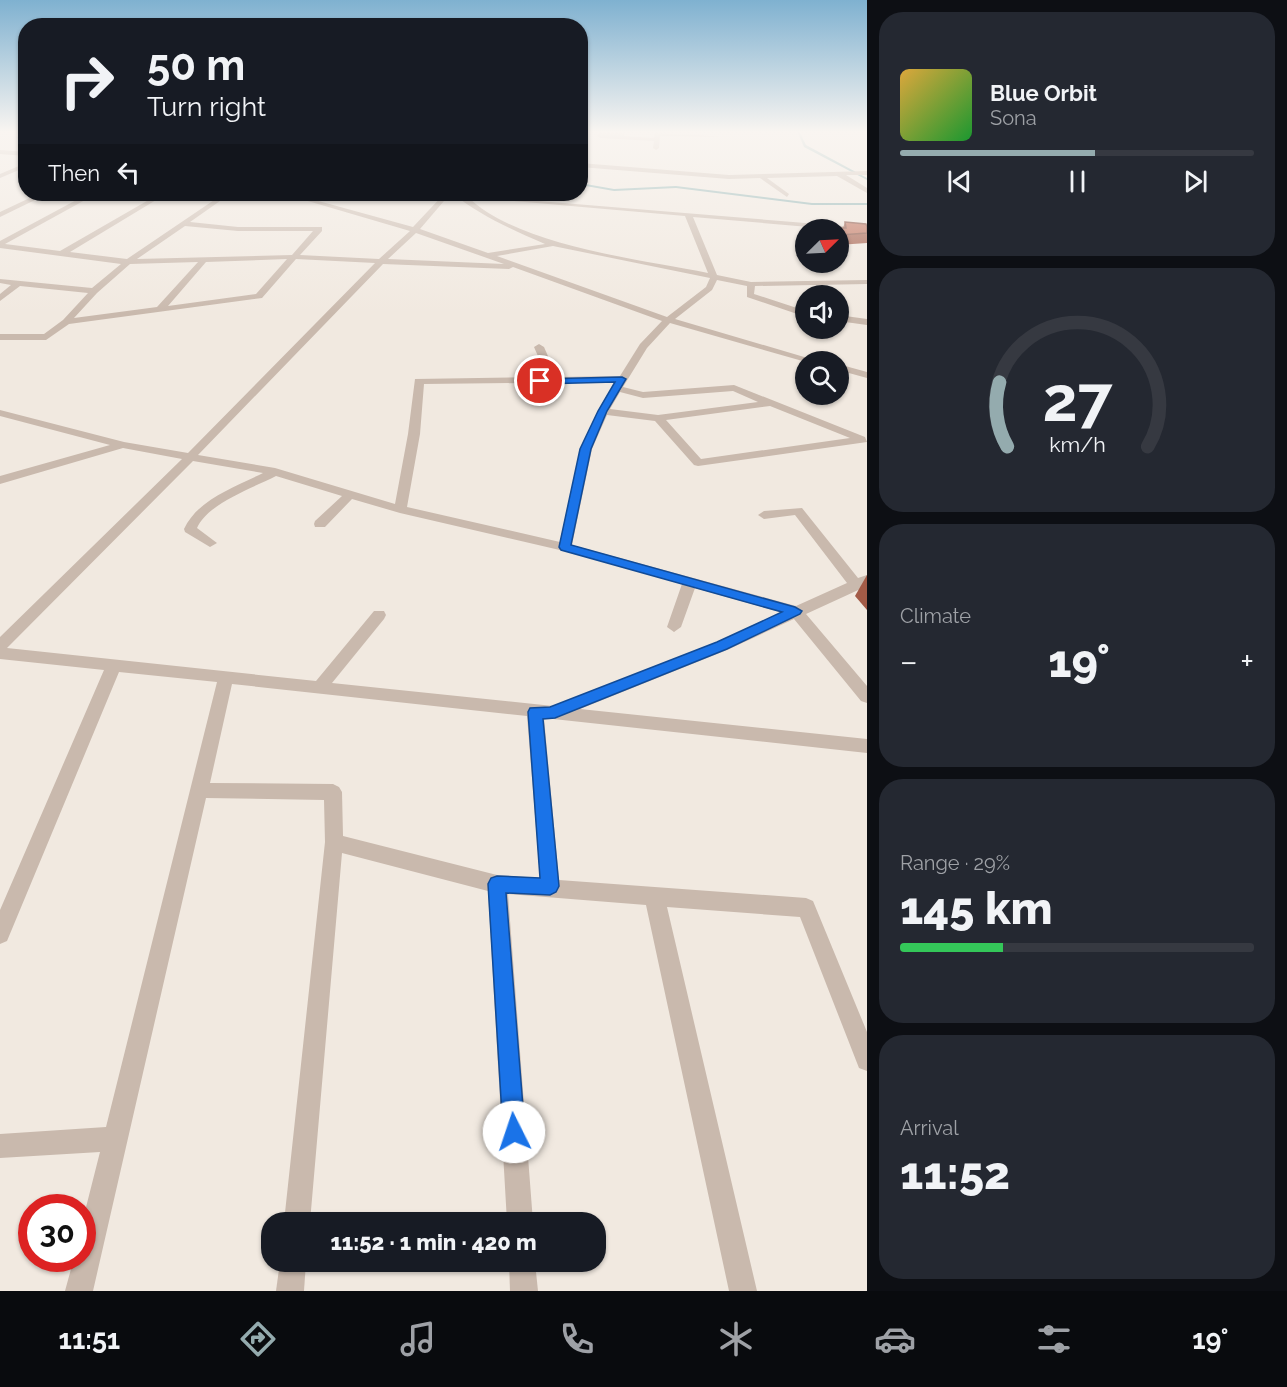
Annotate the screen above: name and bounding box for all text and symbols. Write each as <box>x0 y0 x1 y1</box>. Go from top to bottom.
text: 50 m <box>147 41 245 90</box>
icon: right <box>48 42 126 120</box>
text: Blue Orbit <box>990 80 1097 106</box>
text: Turn right <box>147 91 266 122</box>
text: Sona <box>990 106 1037 130</box>
icon: left <box>112 156 145 189</box>
text: Then <box>48 160 100 186</box>
icon: previous <box>943 165 976 198</box>
icon: pause <box>1061 165 1094 198</box>
icon: next <box>1179 165 1212 198</box>
north arrow <box>795 219 849 273</box>
map controls <box>795 219 849 405</box>
button: sound <box>795 285 849 339</box>
button: search <box>795 351 849 405</box>
pin <box>514 355 565 406</box>
text: 27 <box>1042 362 1113 436</box>
icon: arrive <box>523 364 556 397</box>
text: km/h <box>1049 432 1105 457</box>
text: Climate <box>900 604 971 628</box>
text: 19° <box>1048 635 1110 688</box>
text: − <box>900 642 918 681</box>
text: + <box>1240 642 1254 681</box>
text: Range · 29% <box>900 851 1010 875</box>
text: 145 km <box>900 882 1053 935</box>
position arrow <box>482 1100 546 1164</box>
text: Arrival <box>900 1116 959 1140</box>
text: 11:52 <box>900 1147 1010 1200</box>
speed limit sign: 30 <box>18 1194 96 1272</box>
text: 11:52 · 1 min · 420 m <box>330 1229 537 1255</box>
icon: directions <box>237 1318 279 1360</box>
icon: music <box>397 1318 439 1360</box>
icon: phone <box>556 1318 598 1360</box>
icon: climate <box>715 1318 757 1360</box>
icon: car <box>874 1318 916 1360</box>
icon: filters <box>1033 1318 1075 1360</box>
text: 11:51 <box>59 1324 120 1355</box>
text: 19° <box>1192 1324 1228 1355</box>

